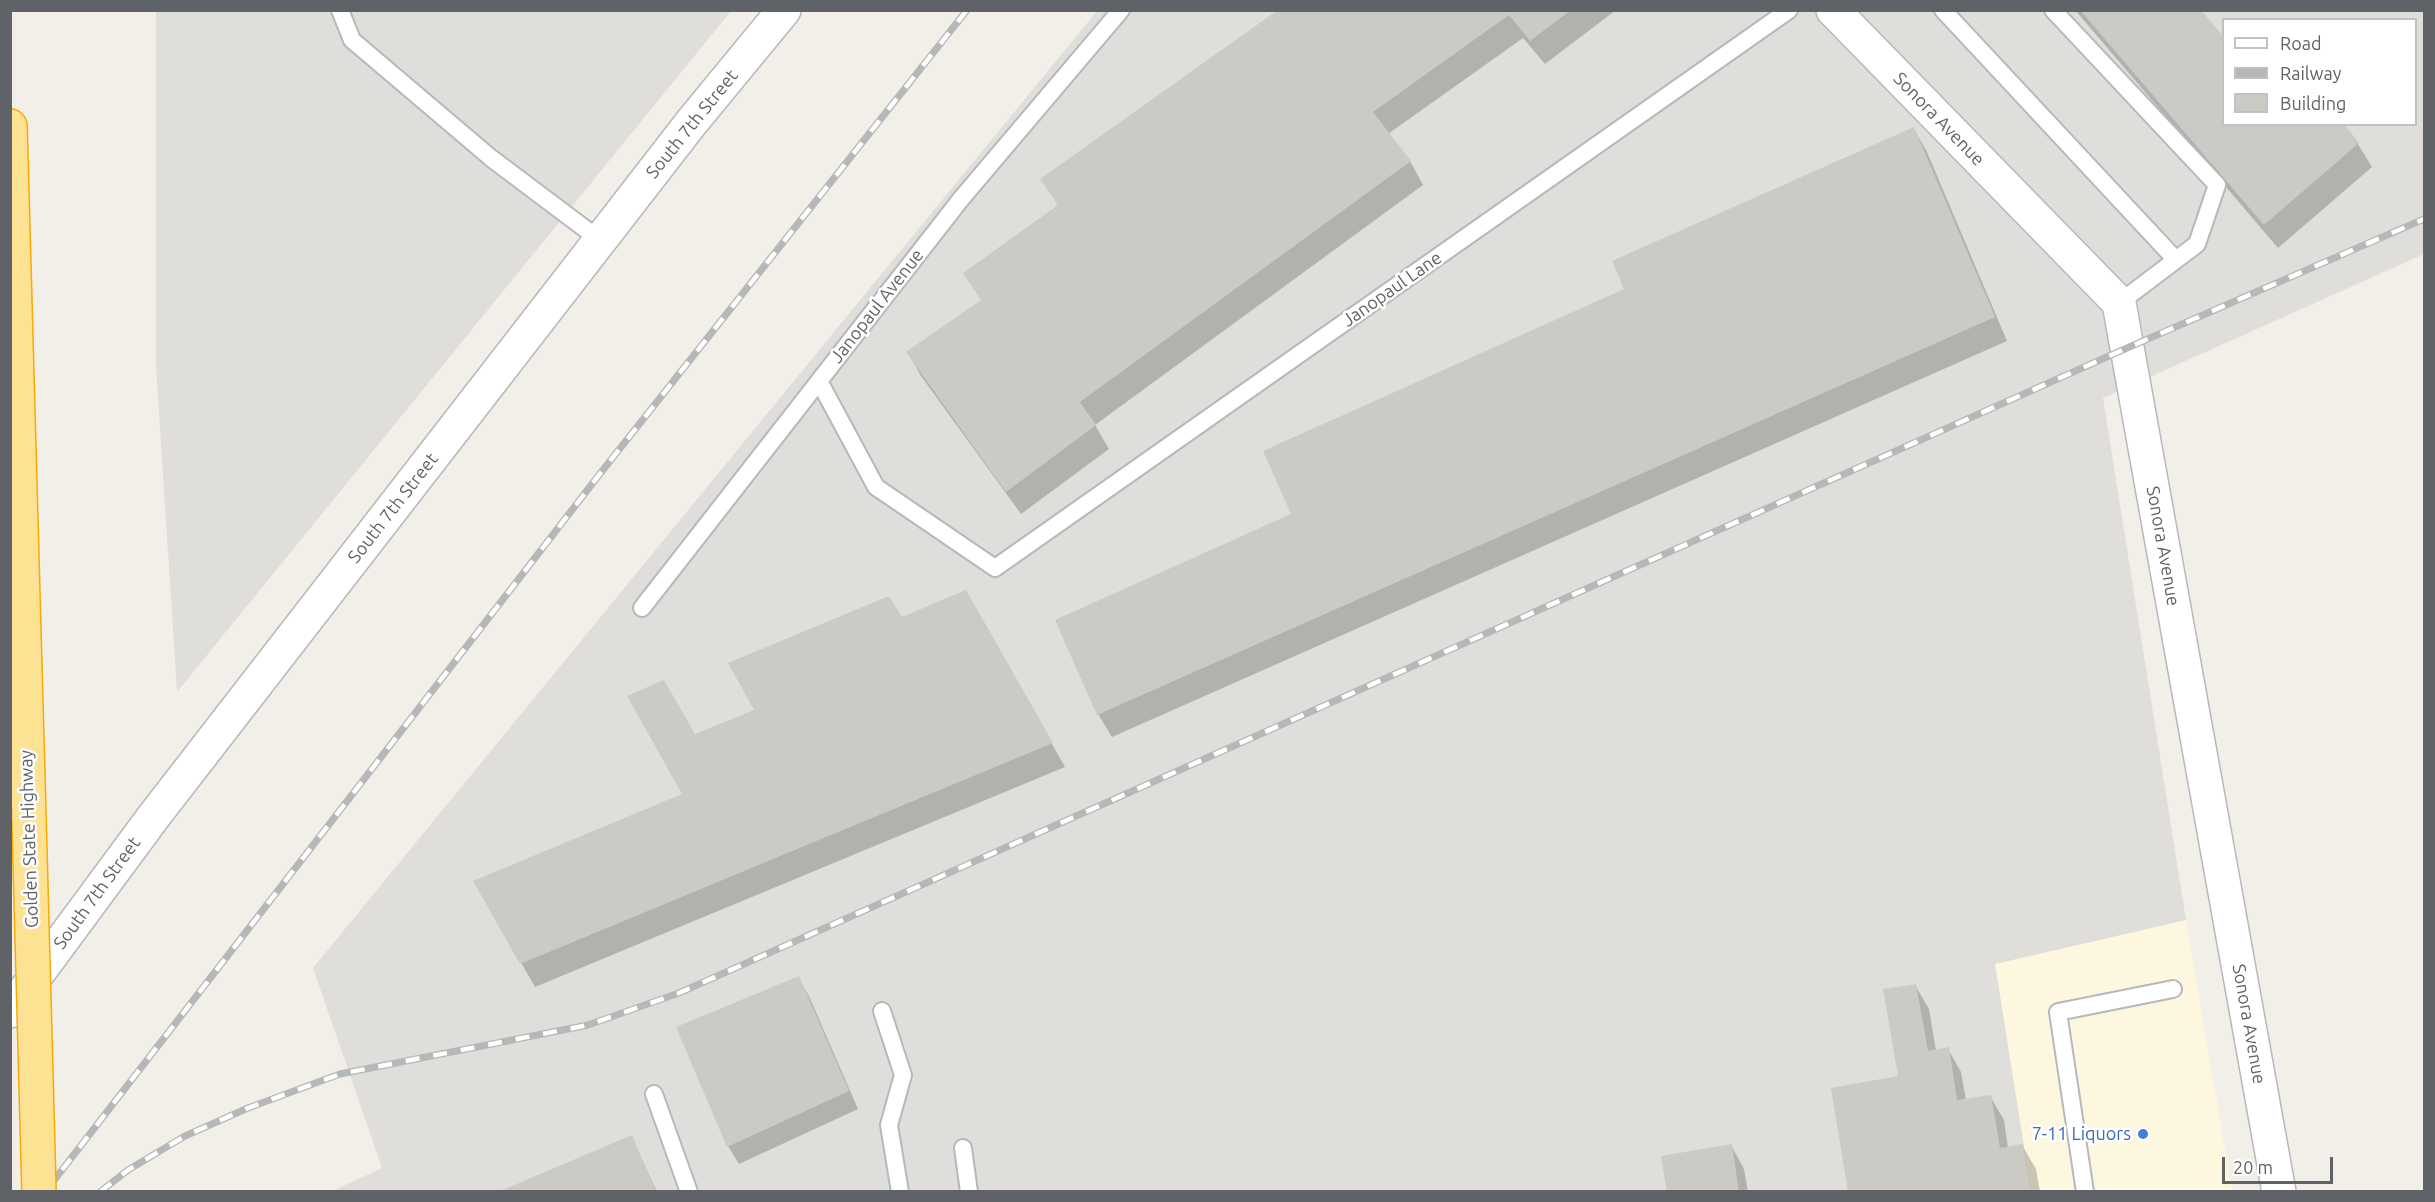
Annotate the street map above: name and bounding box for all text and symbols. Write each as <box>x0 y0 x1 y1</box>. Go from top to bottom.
legend <box>2222 18 2417 126</box>
text: Road <box>2280 33 2322 53</box>
text: Railway <box>2280 63 2341 83</box>
street label: South 7th Street <box>642 65 742 183</box>
street label: Sonora Avenue <box>1889 68 1989 170</box>
text: Building <box>2280 93 2346 113</box>
street label: Janopaul Avenue <box>826 245 928 367</box>
street label: Janopaul Lane <box>1338 247 1446 331</box>
street label: South 7th Street <box>343 449 443 567</box>
street label: Sonora Avenue <box>2142 484 2184 608</box>
street label: Golden State Highway <box>15 750 43 928</box>
street label: South 7th Street <box>49 833 145 953</box>
street label: Sonora Avenue <box>2228 962 2270 1086</box>
place label: 7-11 Liquors <box>2032 1123 2131 1145</box>
marker: 7-11 Liquors <box>2136 1127 2150 1141</box>
scale bar <box>2225 1145 2336 1183</box>
text: 20 m <box>2233 1157 2273 1177</box>

